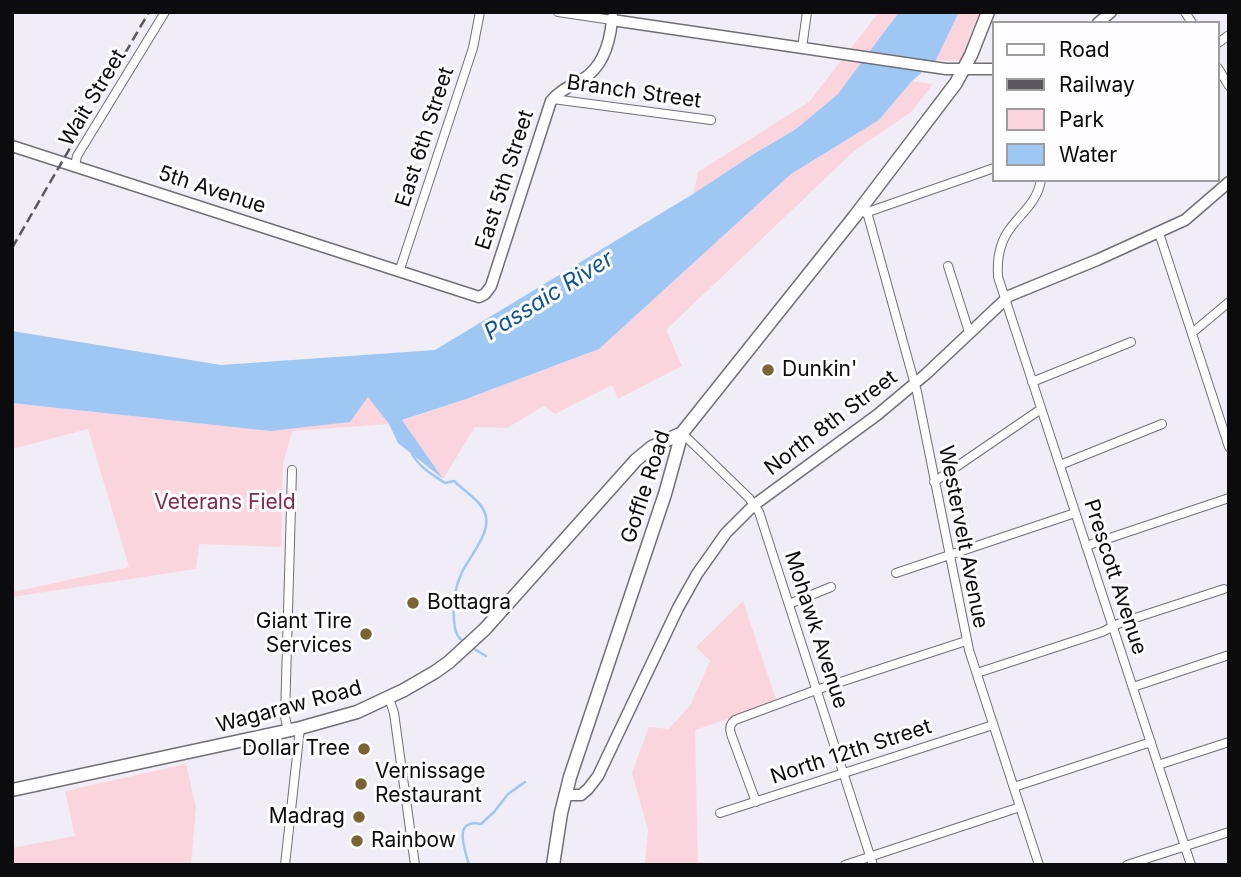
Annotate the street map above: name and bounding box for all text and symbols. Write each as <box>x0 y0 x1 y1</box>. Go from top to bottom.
legend <box>992 21 1220 182</box>
text: Road <box>1059 37 1110 62</box>
street label: Wait Street <box>54 45 132 151</box>
street label: East 6th Street <box>390 64 460 210</box>
street label: Branch Street <box>565 70 703 114</box>
text: Railway <box>1059 72 1135 97</box>
street label: East 5th Street <box>471 107 539 253</box>
text: Park <box>1059 107 1104 132</box>
text: Water <box>1059 142 1117 167</box>
street label: 5th Avenue <box>155 161 269 219</box>
water label: Passaic River <box>479 245 619 347</box>
place label: Dunkin' <box>782 357 857 383</box>
marker: Dunkin' <box>760 362 776 378</box>
street label: North 8th Street <box>760 365 902 481</box>
street label: Goffle Road <box>616 428 676 546</box>
street label: Westervelt Avenue <box>933 443 993 631</box>
park label: Veterans Field <box>154 490 296 516</box>
street label: Prescott Avenue <box>1078 496 1152 658</box>
street label: Mohawk Avenue <box>779 548 853 712</box>
place label: Bottagra <box>427 590 511 616</box>
marker: Bottagra <box>405 595 421 611</box>
place label: Giant Tire Services <box>256 609 352 659</box>
marker: Giant Tire Services <box>358 626 374 642</box>
street label: Wagaraw Road <box>214 675 364 739</box>
street label: North 12th Street <box>767 714 935 790</box>
place label: Dollar Tree <box>242 736 350 762</box>
marker: Dollar Tree <box>356 741 372 757</box>
place label: Vernissage Restaurant <box>375 759 485 809</box>
marker: Vernissage Restaurant <box>353 776 369 792</box>
place label: Madrag <box>269 804 345 830</box>
marker: Madrag <box>351 809 367 825</box>
place label: Rainbow <box>371 828 456 854</box>
marker: Rainbow <box>349 833 365 849</box>

